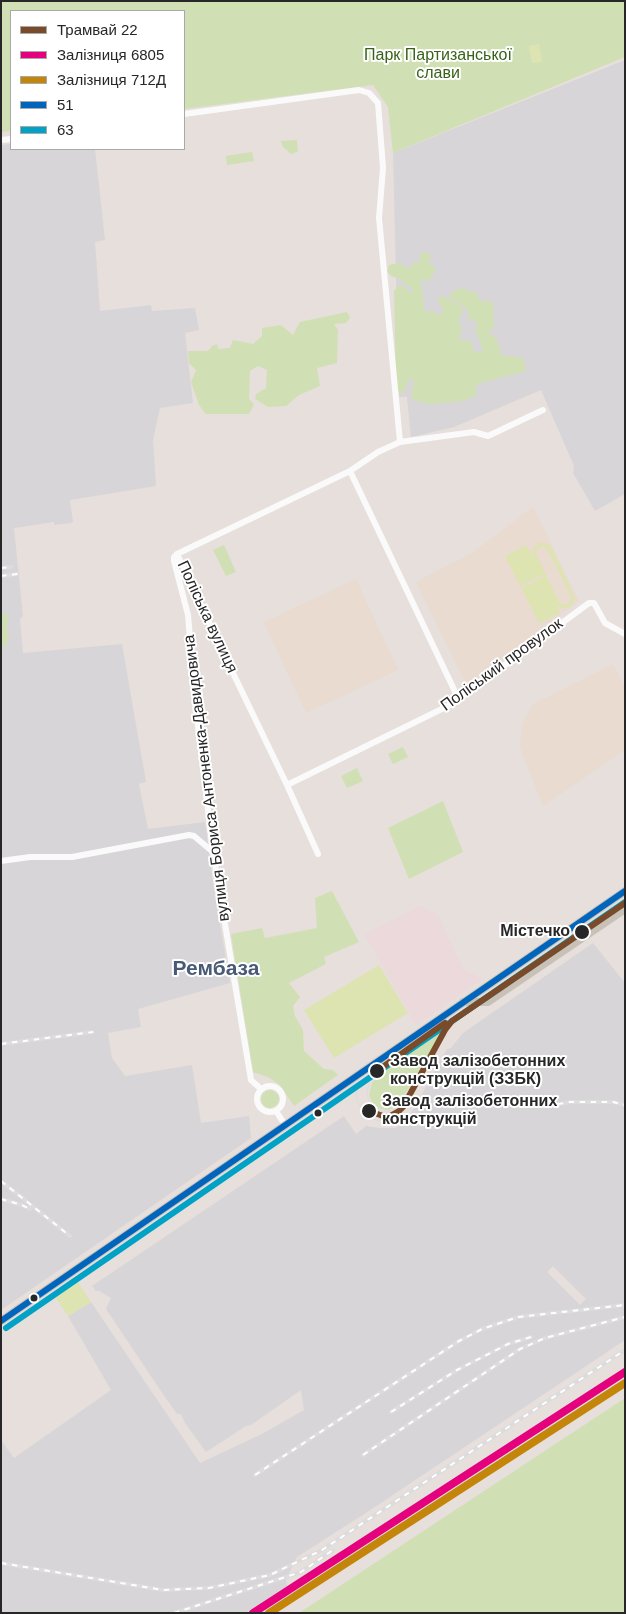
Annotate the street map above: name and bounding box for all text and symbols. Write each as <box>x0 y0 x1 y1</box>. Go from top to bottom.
legend <box>10 10 185 150</box>
text: Трамвай 22 <box>57 21 138 38</box>
text: Залізниця 6805 <box>57 46 164 63</box>
park label: Парк Партизанської слави <box>364 46 512 84</box>
text: Залізниця 712Д <box>57 71 166 88</box>
text: 51 <box>57 96 74 113</box>
text: 63 <box>57 121 74 138</box>
street label: Поліська вулиця <box>173 558 241 676</box>
street label: Поліський провулок <box>437 614 567 716</box>
street label: вулиця Бориса Антоненка-Давидовича <box>180 634 234 922</box>
place label: Містечко <box>500 922 570 942</box>
marker: Містечко <box>573 923 591 941</box>
district label: Рембаза <box>173 956 259 982</box>
place label: Завод залізобетонних конструкцій (ЗЗБК) <box>390 1052 565 1090</box>
marker: Завод залізобетонних конструкцій (ЗЗБК) <box>368 1062 386 1080</box>
place label: Завод залізобетонних конструкцій <box>382 1092 557 1130</box>
marker: Завод залізобетонних конструкцій <box>360 1102 378 1120</box>
unlabelled marker <box>313 1108 323 1118</box>
unlabelled marker <box>29 1293 39 1303</box>

